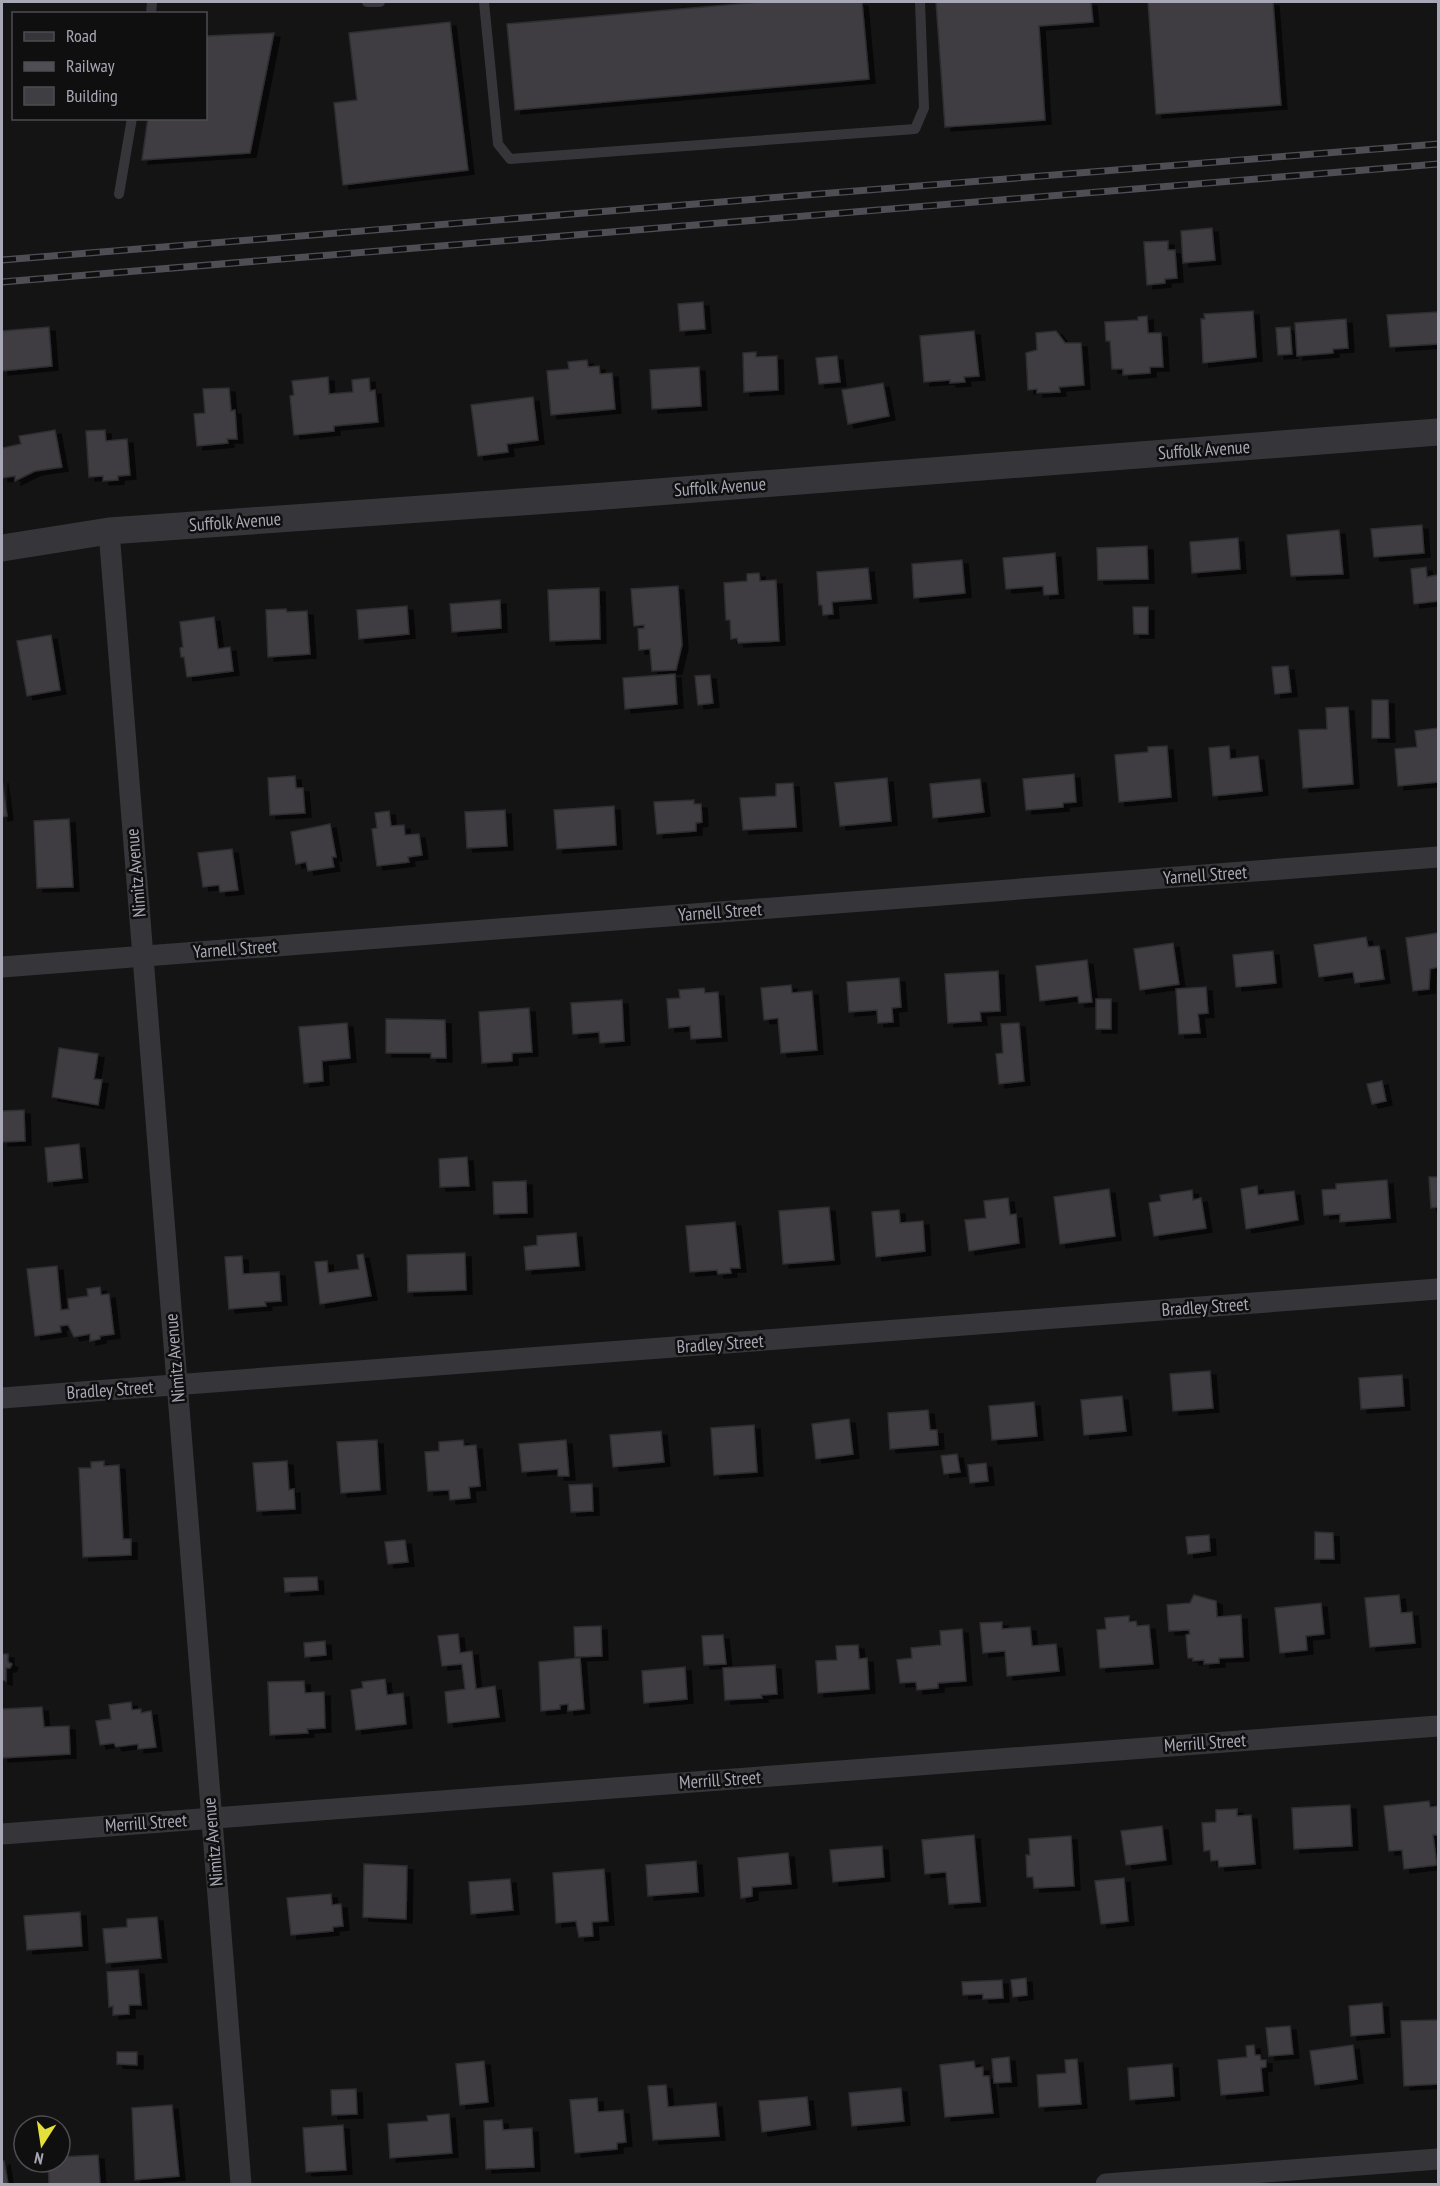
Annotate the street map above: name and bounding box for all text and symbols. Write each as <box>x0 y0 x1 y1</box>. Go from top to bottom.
legend <box>12 12 207 120</box>
text: Road <box>66 24 97 47</box>
text: Railway <box>66 54 115 77</box>
text: Building <box>66 84 118 107</box>
street label: Suffolk Avenue <box>1157 435 1251 464</box>
street label: Suffolk Avenue <box>673 472 767 501</box>
street label: Suffolk Avenue <box>188 507 282 536</box>
street label: Nimitz Avenue <box>120 828 151 918</box>
street label: Yarnell Street <box>1162 860 1248 889</box>
street label: Yarnell Street <box>677 897 763 926</box>
street label: Yarnell Street <box>192 934 278 963</box>
street label: Bradley Street <box>1161 1292 1249 1321</box>
street label: Nimitz Avenue <box>159 1313 190 1403</box>
street label: Bradley Street <box>676 1329 764 1358</box>
street label: Bradley Street <box>66 1375 154 1404</box>
street label: Merrill Street <box>1163 1728 1247 1757</box>
street label: Merrill Street <box>678 1765 762 1794</box>
street label: Nimitz Avenue <box>197 1797 228 1887</box>
street label: Merrill Street <box>104 1808 188 1837</box>
north arrow <box>12 2114 72 2174</box>
text: N <box>33 2148 45 2169</box>

